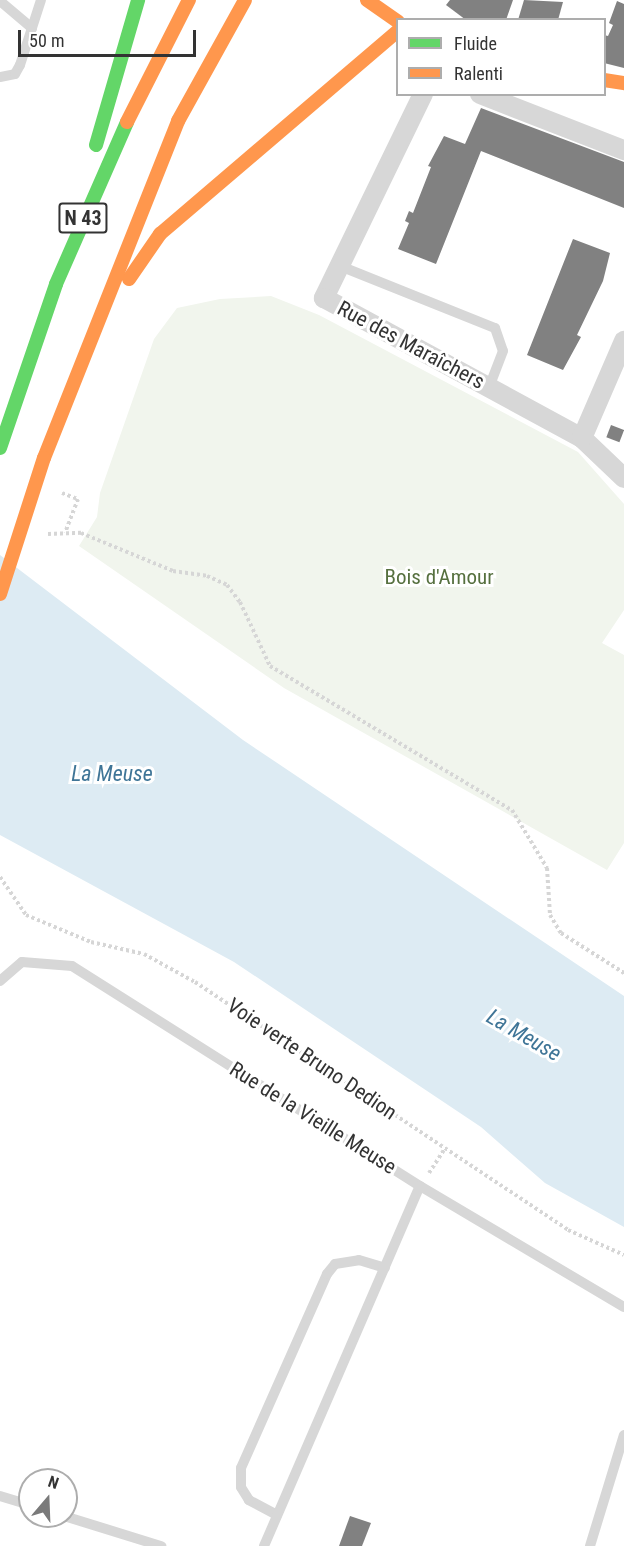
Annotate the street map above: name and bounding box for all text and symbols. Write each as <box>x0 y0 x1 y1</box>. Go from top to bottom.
scale bar <box>21 18 200 56</box>
legend <box>396 18 606 96</box>
text: 50 m <box>29 30 64 51</box>
text: Fluide <box>454 33 497 54</box>
text: Ralenti <box>454 63 503 84</box>
road number: N 43 <box>58 201 109 235</box>
street label: Rue des Maraîchers <box>333 296 489 394</box>
park label: Bois d'Amour <box>384 564 494 590</box>
water label: La Meuse <box>71 761 153 787</box>
street label: Voie verte Bruno Dedion <box>222 993 402 1125</box>
water label: La Meuse <box>482 1003 566 1067</box>
street label: Rue de la Vieille Meuse <box>225 1057 401 1179</box>
north arrow <box>18 1468 78 1528</box>
text: N <box>46 1472 61 1493</box>

